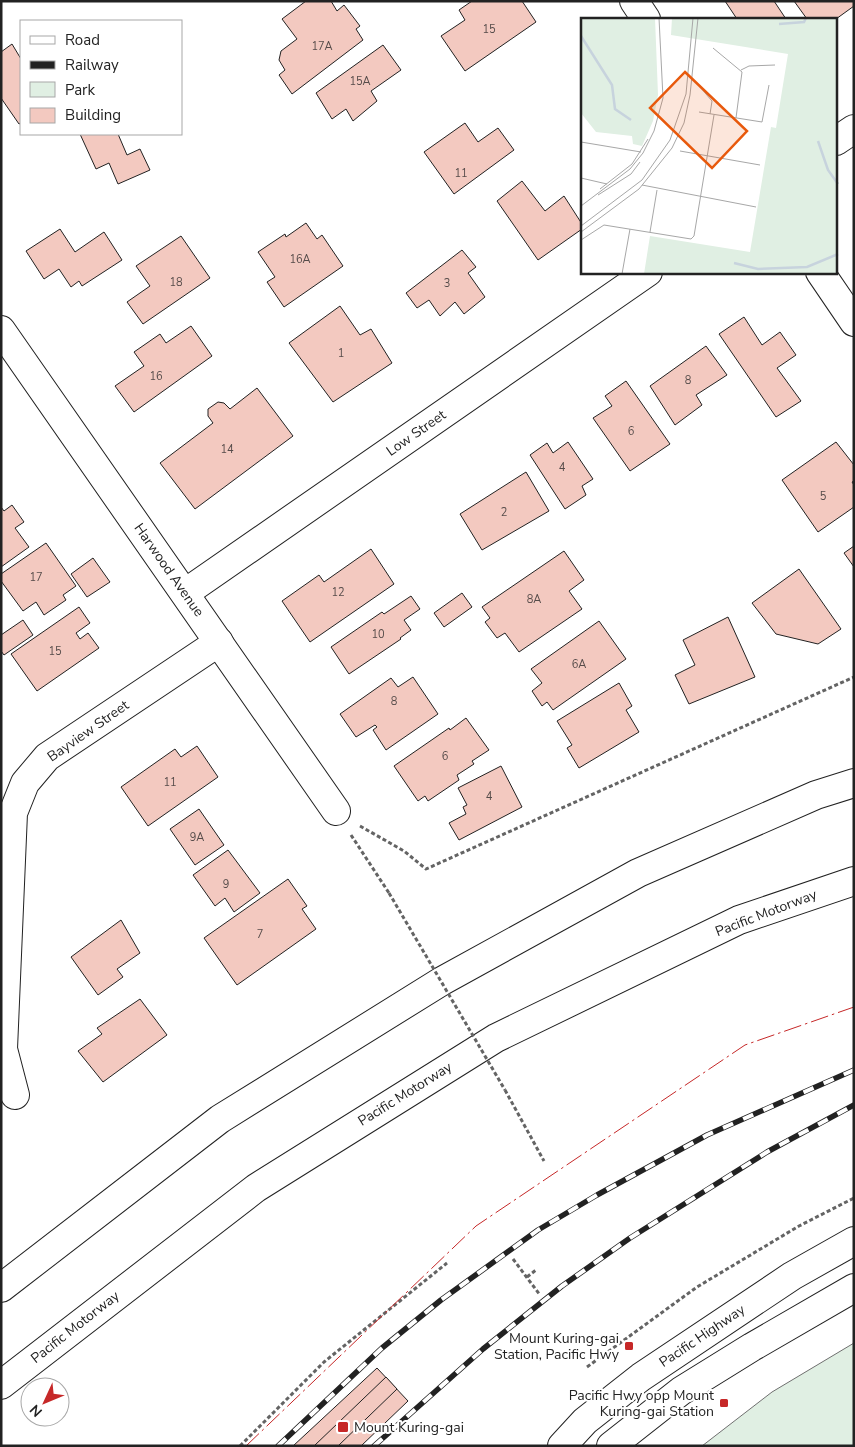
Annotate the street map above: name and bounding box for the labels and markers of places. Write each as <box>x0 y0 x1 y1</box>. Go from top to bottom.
place label: Mount Kuring-gai Station, Pacific Hwy <box>494 1329 620 1364</box>
marker: Mount Kuring-gai Station, Pacific Hwy <box>623 1340 635 1352</box>
place label: Pacific Hwy opp Mount Kuring-gai Station <box>569 1386 714 1421</box>
marker: Pacific Hwy opp Mount Kuring-gai Station <box>718 1397 730 1409</box>
place label: Mount Kuring-gai <box>354 1418 464 1437</box>
marker: Mount Kuring-gai <box>336 1420 350 1434</box>

